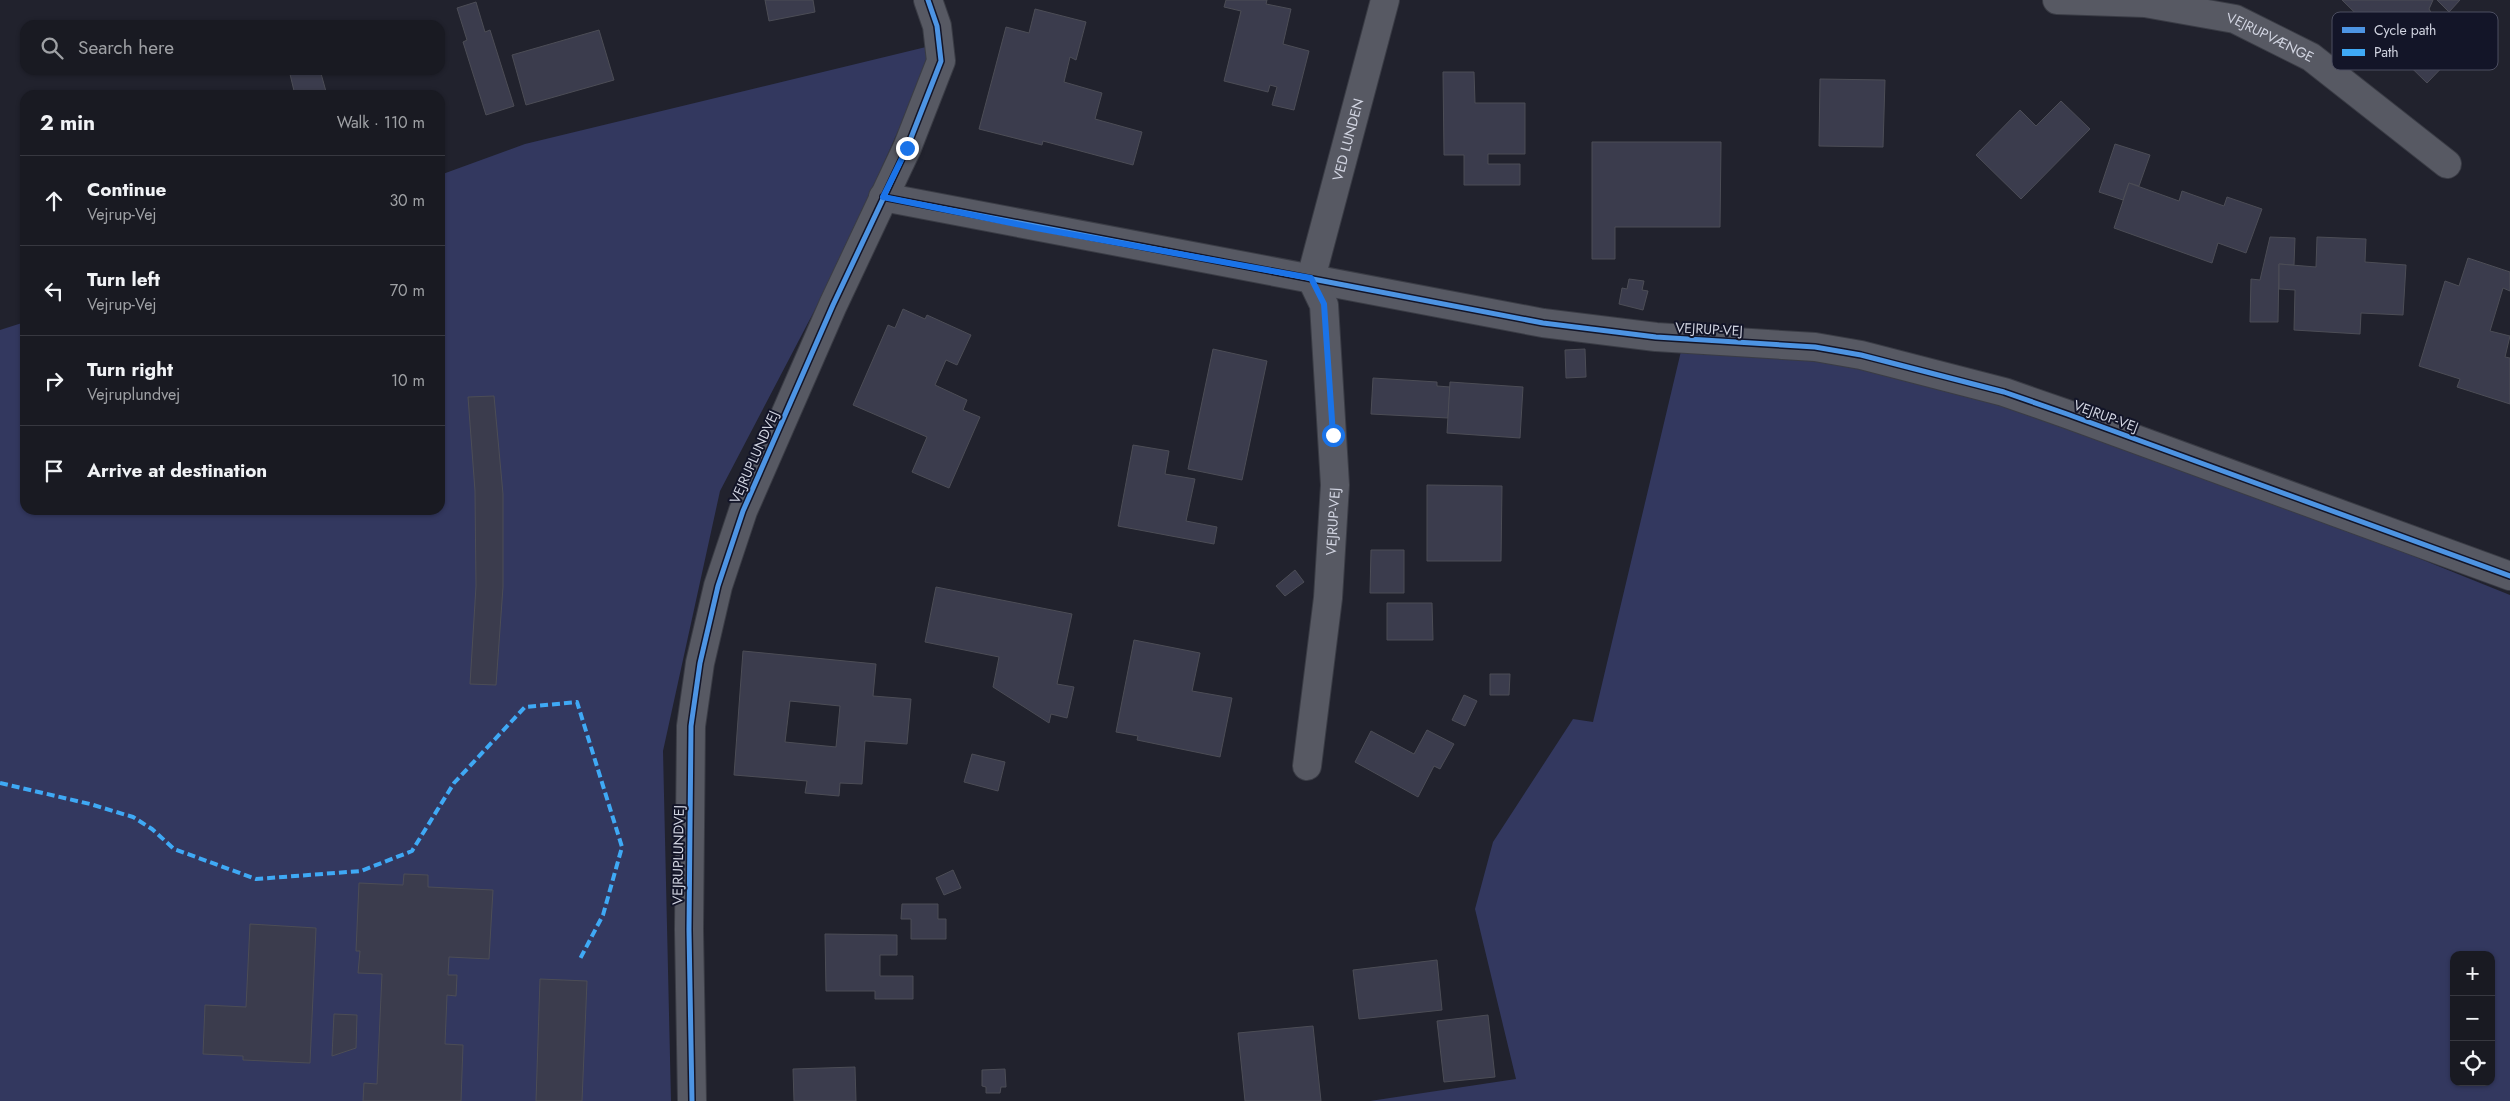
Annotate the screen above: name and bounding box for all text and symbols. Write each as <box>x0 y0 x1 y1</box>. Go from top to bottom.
street label: VEJRUPVÆNGE <box>2225 8 2317 67</box>
legend <box>2332 12 2498 70</box>
search box <box>20 20 445 75</box>
text: Cycle path <box>2374 20 2436 40</box>
icon: search <box>38 34 66 62</box>
text: Search here <box>78 34 174 61</box>
text: Path <box>2374 42 2399 62</box>
street label: VED LUNDEN <box>1327 96 1368 183</box>
text: 2 min <box>40 108 95 138</box>
text: Walk · 110 m <box>337 111 425 134</box>
route end <box>896 137 919 160</box>
text: Continue <box>87 176 166 203</box>
icon: ahead <box>40 187 68 215</box>
text: 30 m <box>389 189 425 212</box>
text: Vejrup-Vej <box>87 203 156 226</box>
text: Turn left <box>87 266 160 293</box>
icon: left <box>40 277 68 305</box>
text: 70 m <box>390 279 425 302</box>
text: Vejrup-Vej <box>87 293 156 316</box>
street label: VEJRUP-VEJ <box>1675 317 1743 341</box>
text: Turn right <box>87 356 173 383</box>
icon: right <box>40 367 68 395</box>
text: 10 m <box>391 369 425 392</box>
text: Vejruplundvej <box>87 383 180 406</box>
street label: VEJRUP-VEJ <box>2071 395 2141 437</box>
street label: VEJRUPLUNDVEJ <box>725 407 783 507</box>
route start <box>1322 424 1345 447</box>
icon: arrive <box>40 457 68 485</box>
text: Arrive at destination <box>87 457 267 484</box>
street label: VEJRUP-VEJ <box>1321 487 1345 556</box>
street label: VEJRUPLUNDVEJ <box>667 805 689 905</box>
map controls <box>2450 951 2495 1086</box>
button: + <box>2450 951 2495 996</box>
button: − <box>2450 996 2495 1041</box>
button: locate <box>2450 1041 2495 1086</box>

